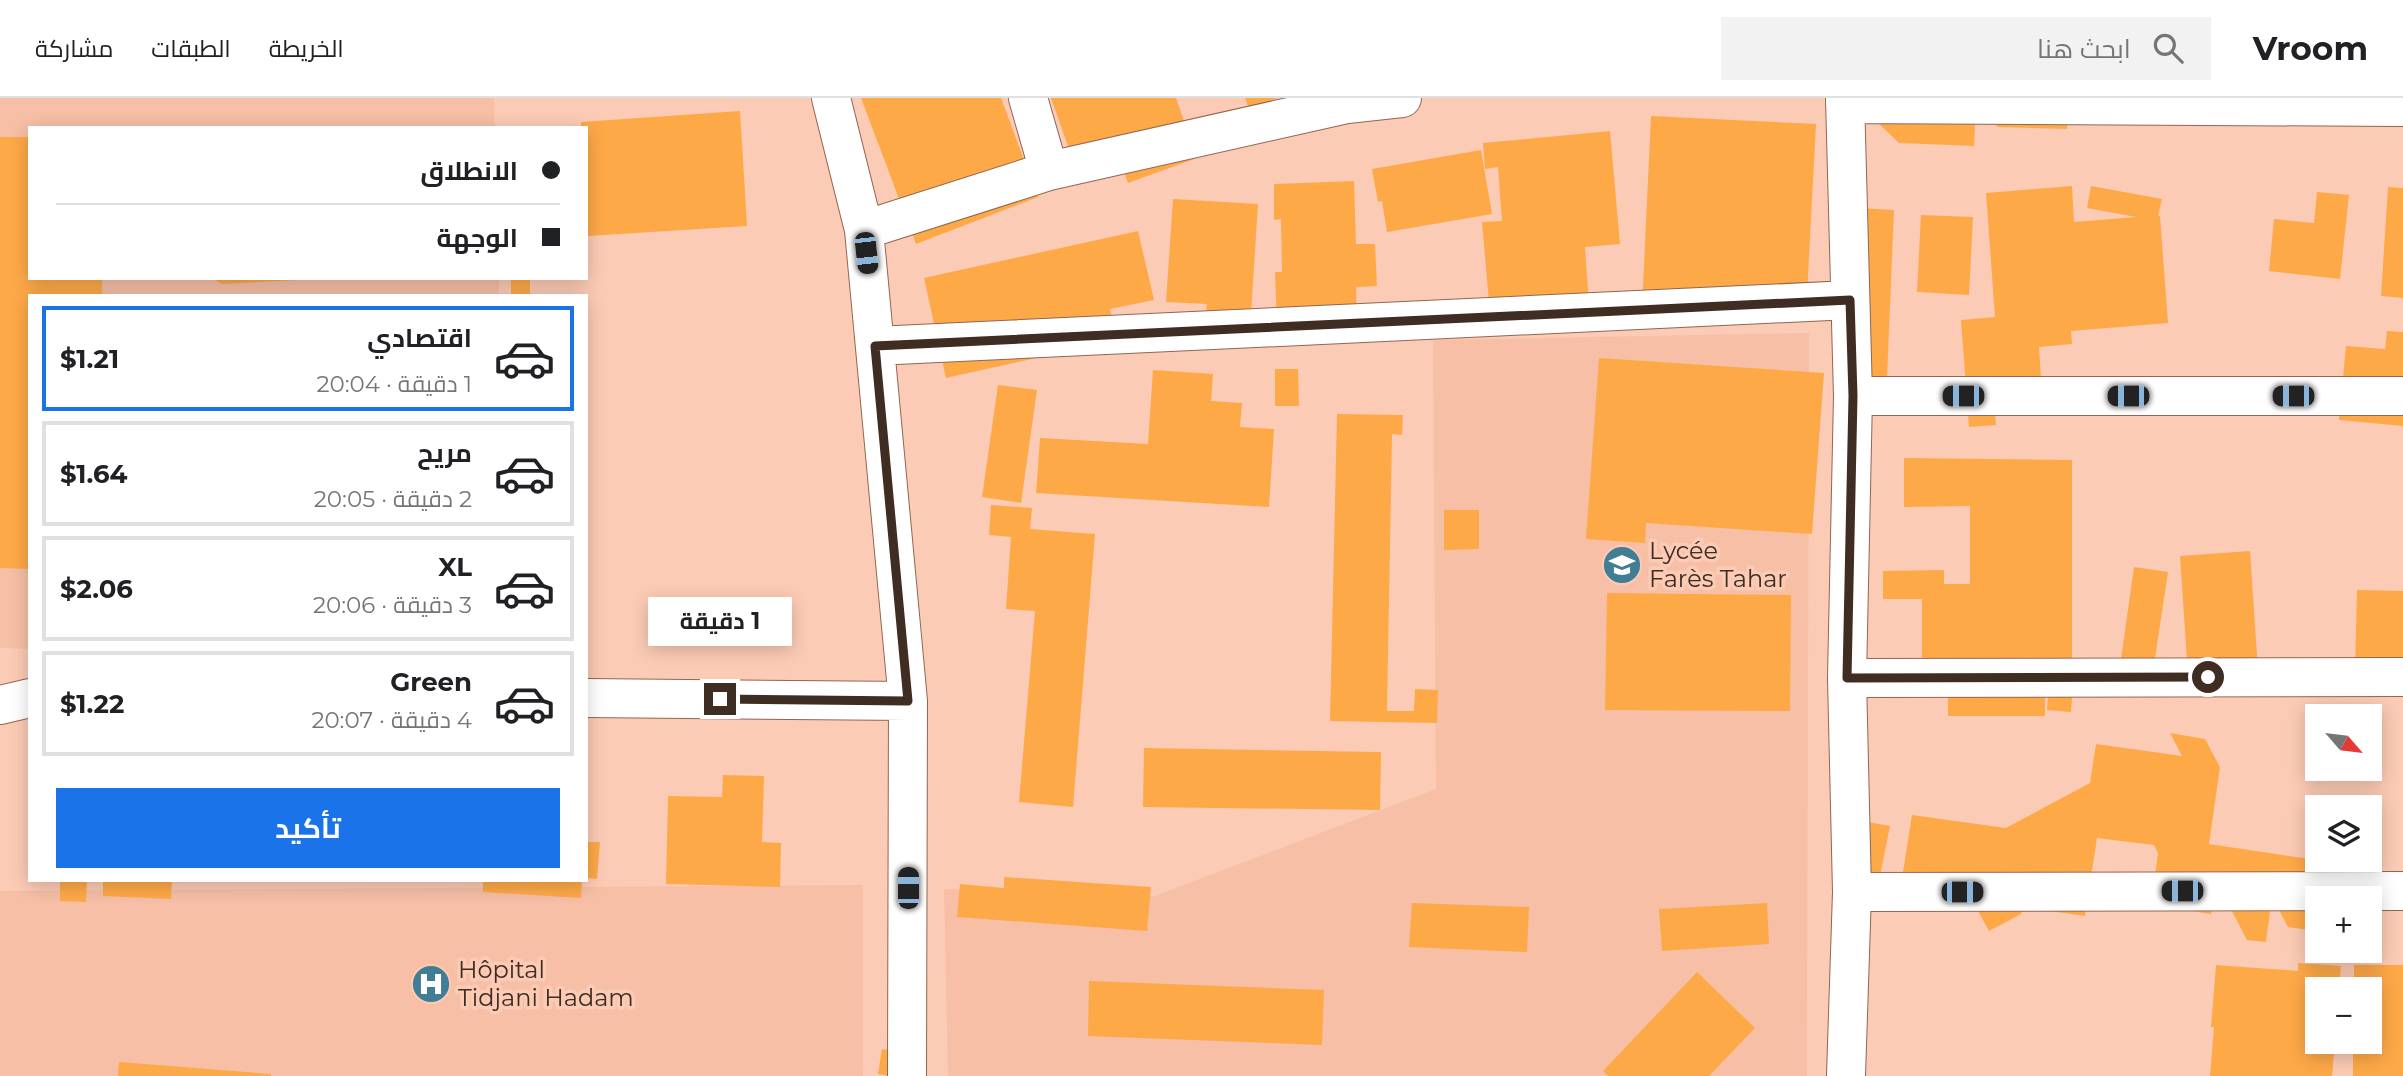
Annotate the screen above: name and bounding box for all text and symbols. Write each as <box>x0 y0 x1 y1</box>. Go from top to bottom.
search box <box>1721 17 2211 80</box>
text: Vroom <box>2253 28 2368 68</box>
icon: search <box>2149 29 2187 67</box>
text: ابحث هنا <box>2037 33 2131 65</box>
text: مشاركة <box>35 34 113 63</box>
text: الطبقات <box>151 34 231 63</box>
text: الخريطة <box>269 34 344 63</box>
text: الانطلاق <box>420 155 518 187</box>
text: الوجهة <box>437 222 518 254</box>
car <box>854 231 879 275</box>
text: اقتصادي <box>367 322 472 354</box>
icon: car <box>493 327 556 390</box>
text: $1.21 <box>60 343 119 375</box>
text: 1 دقيقة · 20:04 <box>316 370 472 398</box>
car <box>1943 386 1985 407</box>
car <box>2108 386 2150 407</box>
car <box>2273 386 2315 407</box>
text: مريح <box>417 437 472 469</box>
icon: car <box>493 442 556 505</box>
text: $1.64 <box>60 458 127 490</box>
text: 2 دقيقة · 20:05 <box>314 485 472 513</box>
place label: Lycée Farès Tahar <box>1649 536 1787 593</box>
school or university icon: Lycée Farès Tahar <box>1601 544 1643 586</box>
text: XL <box>438 551 472 583</box>
icon: car <box>493 557 556 620</box>
text: $2.06 <box>60 573 133 605</box>
text: 3 دقيقة · 20:06 <box>313 591 472 619</box>
callout: 1 دقيقة <box>648 598 792 646</box>
text: 1 دقيقة <box>680 607 760 635</box>
route start <box>2192 661 2224 693</box>
text: Green <box>390 666 472 698</box>
icon: car <box>493 672 556 735</box>
route end <box>704 683 736 715</box>
text: $1.22 <box>60 688 124 720</box>
north arrow <box>2305 704 2382 780</box>
map controls <box>2305 704 2382 1054</box>
text: 4 دقيقة · 20:07 <box>311 706 472 734</box>
button: تأكيد <box>56 788 560 868</box>
button: layers <box>2305 795 2382 872</box>
car <box>898 867 919 909</box>
car <box>2162 881 2204 902</box>
car <box>1942 882 1984 903</box>
button: + <box>2305 886 2382 963</box>
place label: Hôpital Tidjani Hadam <box>458 955 634 1012</box>
hospital icon: Hôpital Tidjani Hadam <box>410 963 452 1005</box>
button: − <box>2305 977 2382 1054</box>

